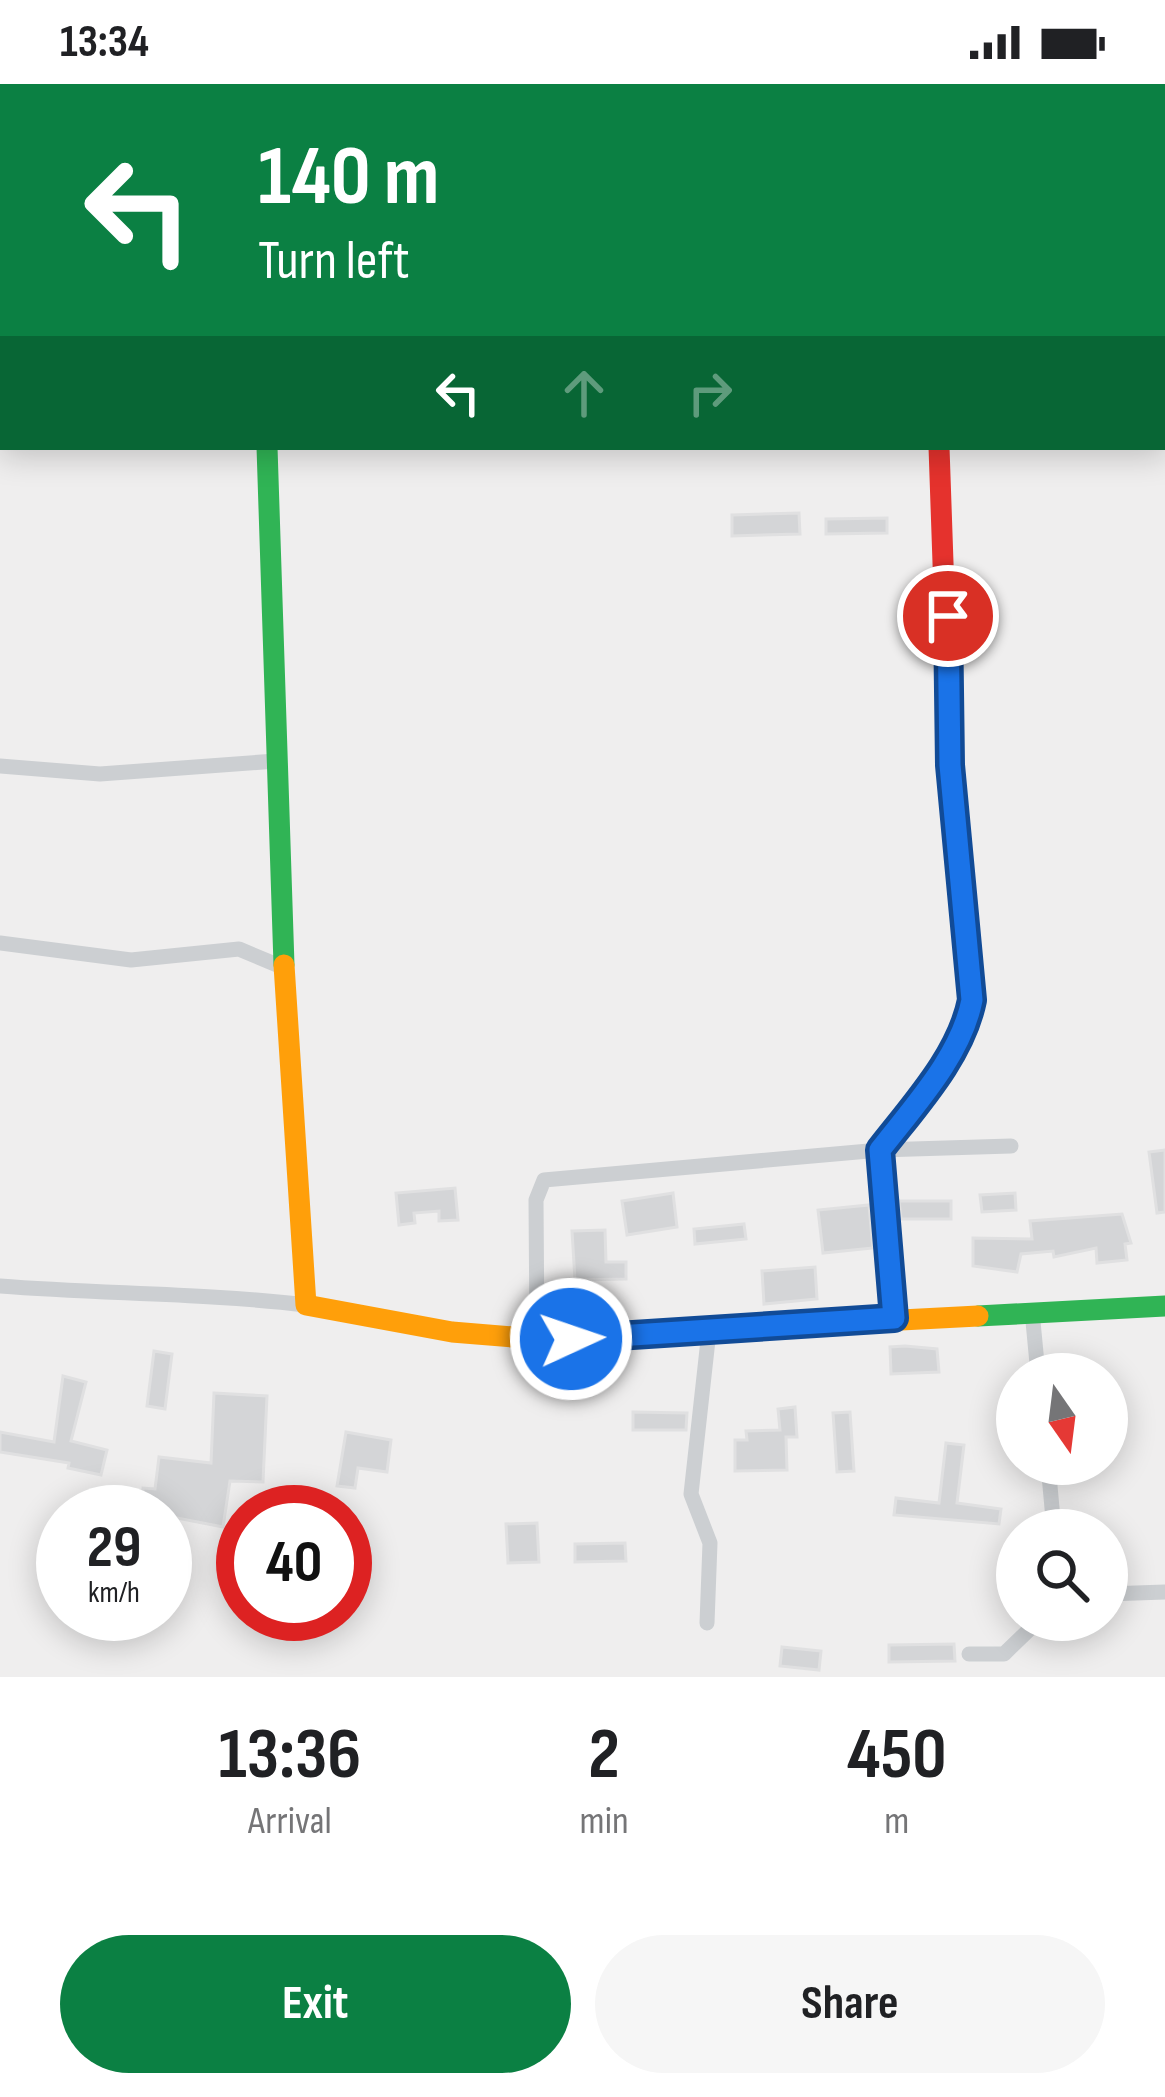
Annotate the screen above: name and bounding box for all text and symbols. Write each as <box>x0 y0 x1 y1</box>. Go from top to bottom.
text: 13:34 <box>60 15 149 70</box>
text: 140 m <box>258 127 439 228</box>
icon: left <box>60 132 216 288</box>
text: Turn left <box>258 229 410 294</box>
icon: left <box>425 360 491 426</box>
icon: ahead <box>551 360 617 426</box>
icon: right <box>677 360 743 426</box>
pin <box>897 565 999 667</box>
icon: arrive <box>915 583 981 649</box>
position arrow <box>508 1276 634 1402</box>
north arrow <box>996 1353 1128 1485</box>
map controls <box>996 1353 1128 1641</box>
speed limit sign: 40 <box>216 1485 372 1641</box>
button: search <box>996 1509 1128 1641</box>
text: 29 <box>87 1512 141 1584</box>
text: km/h <box>88 1575 140 1611</box>
text: 13:36 <box>218 1712 361 1799</box>
text: 2 <box>588 1712 620 1799</box>
text: 450 <box>847 1712 947 1799</box>
text: Arrival <box>248 1798 332 1845</box>
text: min <box>580 1798 629 1845</box>
text: m <box>884 1798 909 1845</box>
button: Exit <box>60 1935 571 2073</box>
button: Share <box>595 1935 1105 2073</box>

